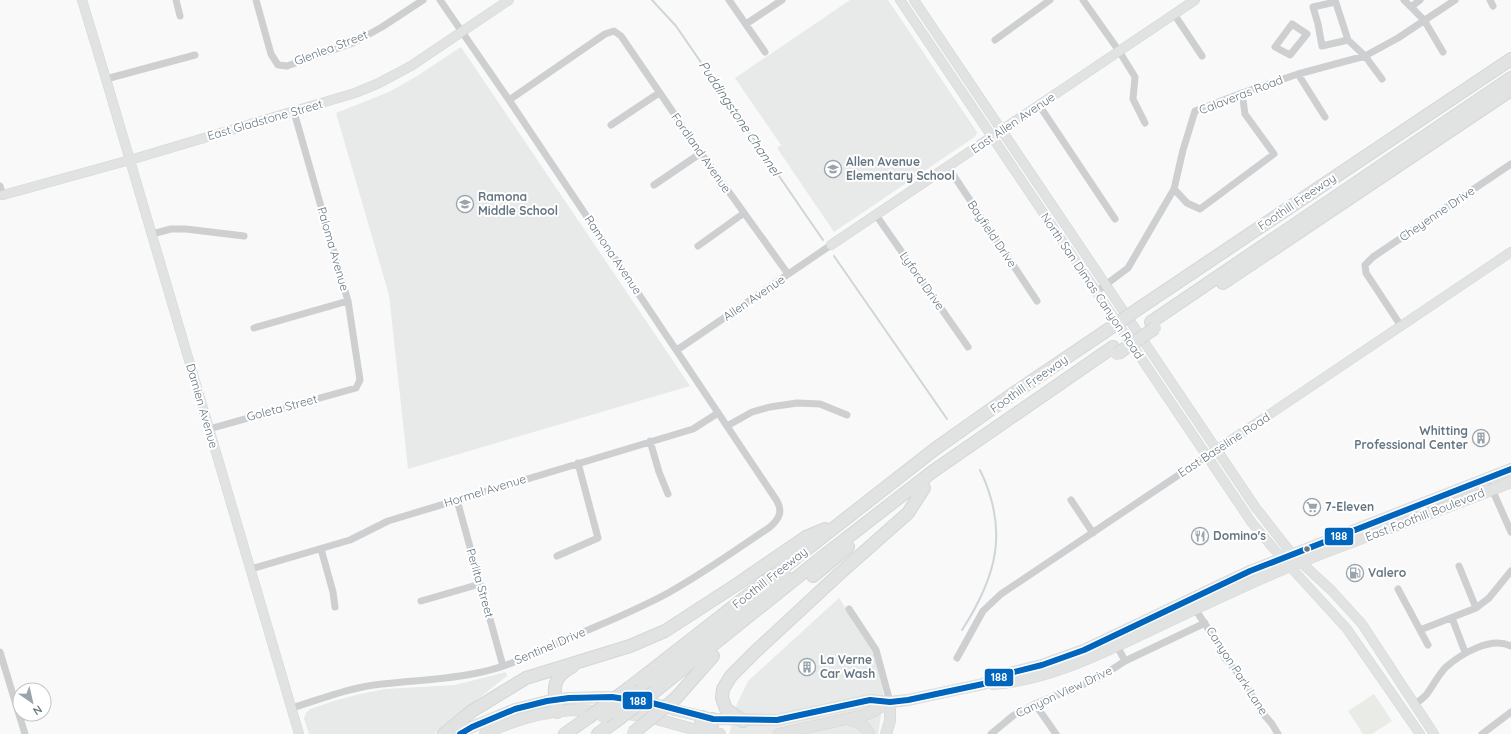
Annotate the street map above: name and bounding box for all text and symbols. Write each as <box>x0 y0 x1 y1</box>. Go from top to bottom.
street label: Glenlea Street <box>292 27 370 68</box>
water label: Puddingstone Channel <box>696 58 785 180</box>
street label: Calaveras Road <box>1197 72 1285 117</box>
street label: East Allen Avenue <box>968 89 1058 156</box>
street label: East Gladstone Street <box>205 96 324 143</box>
street label: Fordland Avenue <box>668 110 735 196</box>
place label: Allen Avenue Elementary School <box>846 154 955 183</box>
school or university icon: Allen Avenue Elementary School <box>823 159 843 179</box>
street label: Foothill Freeway <box>1255 170 1339 233</box>
street label: Cheyenne Drive <box>1396 183 1477 244</box>
place label: Ramona Middle School <box>478 189 558 218</box>
school or university icon: Ramona Middle School <box>455 194 475 214</box>
street label: Bayfield Drive <box>964 197 1020 270</box>
street label: Paloma Avenue <box>314 205 353 293</box>
street label: North San Dimas Canyon Road <box>1038 210 1147 362</box>
street label: Ramona Avenue <box>581 212 645 297</box>
street label: Lyford Drive <box>897 249 948 313</box>
street label: Allen Avenue <box>720 271 788 324</box>
street label: Foothill Freeway <box>987 351 1070 416</box>
street label: Damien Avenue <box>183 362 222 450</box>
street label: Goleta Street <box>245 391 319 424</box>
street label: East Baseline Road <box>1175 409 1273 480</box>
place label: Whitting Professional Center <box>1354 423 1468 452</box>
building icon: Whitting Professional Center <box>1471 428 1491 448</box>
street label: Hormel Avenue <box>442 471 528 510</box>
street label: East Foothill Boulevard <box>1363 485 1487 544</box>
supermarket icon: 7-Eleven <box>1302 497 1322 517</box>
place label: 7-Eleven <box>1325 499 1374 514</box>
restaurant icon: Domino's <box>1190 526 1210 546</box>
line badge: 188 <box>1324 527 1354 546</box>
place label: Domino's <box>1213 528 1266 543</box>
text: 188 <box>1331 529 1347 543</box>
street label: Foothill Freeway <box>729 544 810 612</box>
unlabelled marker <box>1302 544 1312 554</box>
street label: Perlita Street <box>463 547 498 619</box>
fuel station icon: Valero <box>1345 563 1365 583</box>
place label: Valero <box>1368 565 1407 580</box>
street label: Sentinel Drive <box>512 624 588 667</box>
street label: Canyon Park Lane <box>1203 624 1272 718</box>
place label: La Verne Car Wash <box>820 652 875 681</box>
building icon: La Verne Car Wash <box>797 657 817 677</box>
street label: Canyon View Drive <box>1013 663 1115 720</box>
line badge: 188 <box>984 668 1014 687</box>
text: 188 <box>991 670 1007 684</box>
north arrow <box>12 682 52 722</box>
line badge: 188 <box>622 691 653 710</box>
text: 188 <box>630 694 646 708</box>
text: N <box>30 702 45 718</box>

